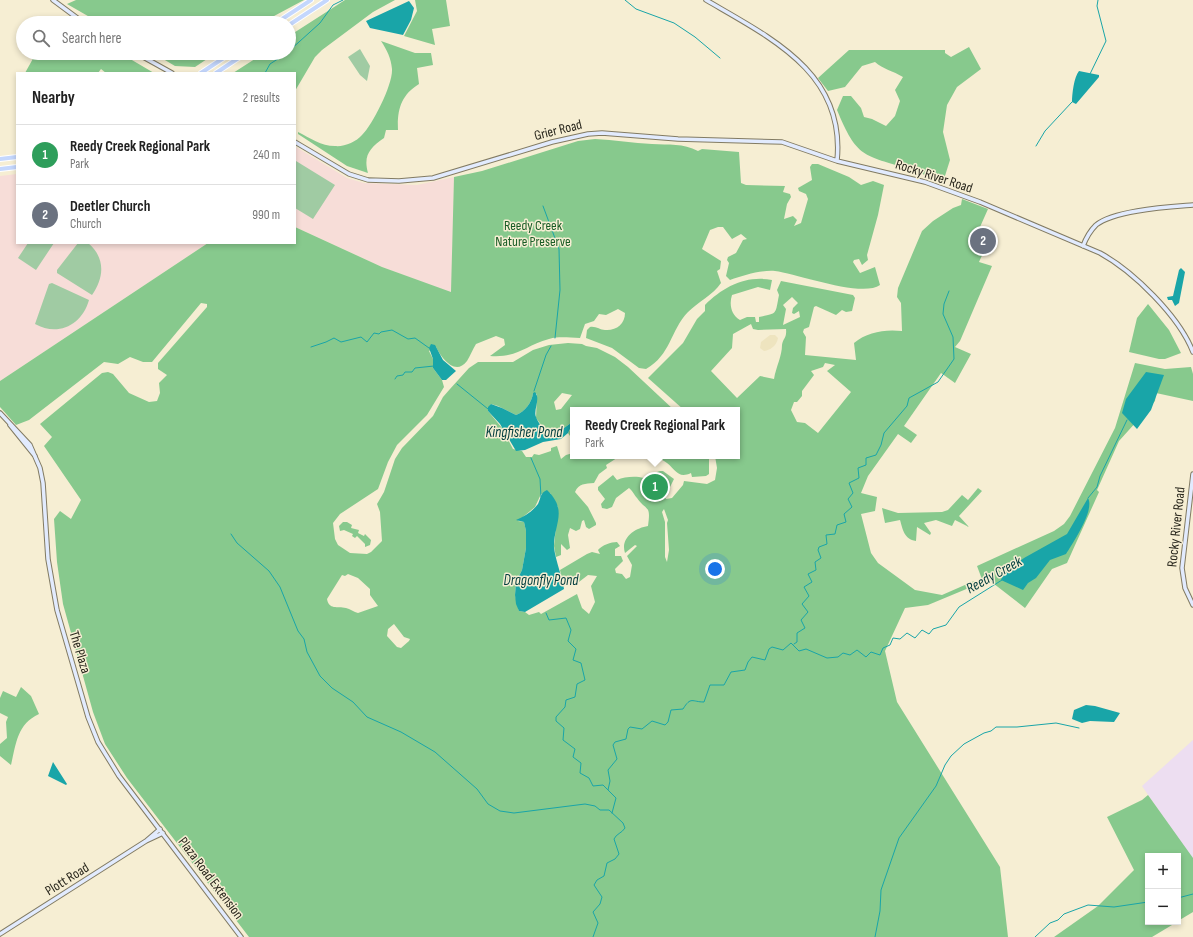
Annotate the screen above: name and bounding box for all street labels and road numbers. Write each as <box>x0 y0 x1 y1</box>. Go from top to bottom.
street label: Grier Road <box>532 116 584 144</box>
street label: Rocky River Road <box>893 156 975 197</box>
street label: Rocky River Road <box>1163 486 1189 568</box>
street label: The Plaza <box>65 629 95 675</box>
street label: Plaza Road Extension <box>175 834 247 922</box>
street label: Plott Road <box>42 859 92 899</box>

